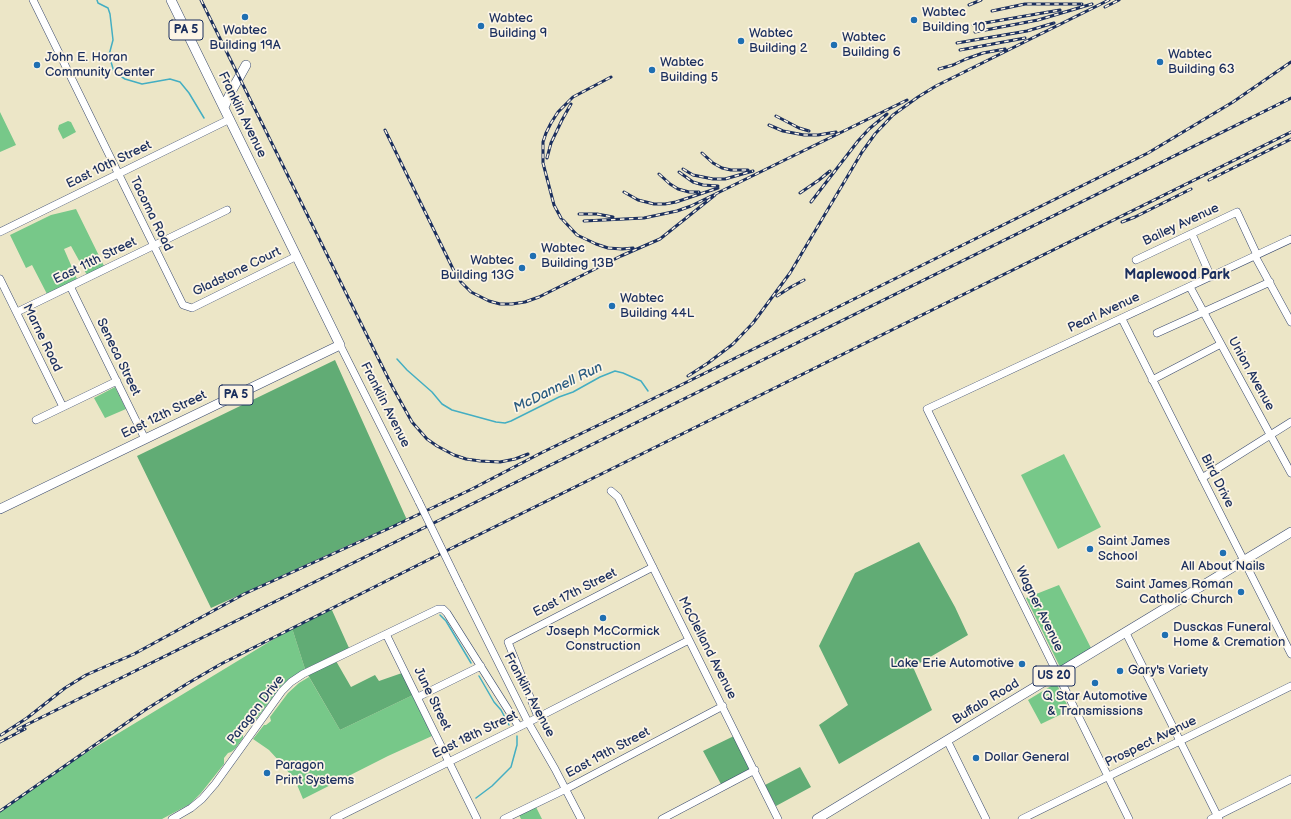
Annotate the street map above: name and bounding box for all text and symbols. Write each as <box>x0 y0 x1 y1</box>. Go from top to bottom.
place label: Wabtec Building 10 <box>922 5 986 36</box>
place label: Wabtec Building 9 <box>489 11 547 42</box>
marker: Wabtec Building 19A <box>240 12 250 22</box>
marker: Wabtec Building 10 <box>909 15 919 25</box>
road number: PA 5 <box>169 20 203 40</box>
marker: Wabtec Building 9 <box>476 21 486 31</box>
place label: Wabtec Building 19A <box>209 23 281 54</box>
place label: Wabtec Building 2 <box>749 26 807 57</box>
place label: Wabtec Building 6 <box>842 30 901 61</box>
marker: Wabtec Building 2 <box>736 36 746 46</box>
marker: Wabtec Building 6 <box>829 40 839 50</box>
place label: Wabtec Building 63 <box>1168 47 1235 78</box>
place label: John E. Horan Community Center <box>45 50 154 81</box>
place label: Wabtec Building 5 <box>660 55 718 86</box>
marker: Wabtec Building 63 <box>1155 57 1165 67</box>
marker: John E. Horan Community Center <box>32 60 42 70</box>
marker: Wabtec Building 5 <box>647 65 657 75</box>
street label: Franklin Avenue <box>214 69 270 161</box>
street label: East 10th Street <box>64 138 154 192</box>
street label: Tacoma Road <box>126 174 176 254</box>
street label: Bailey Avenue <box>1140 200 1222 250</box>
street label: East 11th Street <box>51 234 139 288</box>
place label: Wabtec Building 13B <box>541 241 614 272</box>
street label: Gladstone Court <box>190 244 284 300</box>
marker: Wabtec Building 13B <box>528 251 538 261</box>
place label: Wabtec Building 13G <box>440 253 514 284</box>
marker: Wabtec Building 13G <box>517 263 527 273</box>
district label: Maplewood Park <box>1124 267 1230 283</box>
street label: Pearl Avenue <box>1066 290 1142 336</box>
place label: Wabtec Building 44L <box>620 291 694 322</box>
marker: Wabtec Building 44L <box>607 301 617 311</box>
street label: Marne Road <box>19 302 65 374</box>
street label: Seneca Street <box>93 316 143 398</box>
street label: Union Avenue <box>1224 334 1278 414</box>
water label: McDannell Run <box>511 359 605 417</box>
street label: Franklin Avenue <box>357 360 413 450</box>
road number: PA 5 <box>219 385 253 405</box>
street label: East 12th Street <box>119 388 209 442</box>
street label: Bird Drive <box>1197 452 1237 510</box>
place label: Saint James School <box>1098 534 1170 565</box>
marker: Saint James School <box>1085 544 1095 554</box>
marker: All About Nails <box>1218 548 1228 558</box>
place label: All About Nails <box>1181 559 1265 575</box>
street label: Wagner Avenue <box>1012 564 1066 654</box>
street label: East 17th Street <box>531 565 619 621</box>
place label: Saint James Roman Catholic Church <box>1116 577 1233 608</box>
marker: Saint James Roman Catholic Church <box>1236 587 1246 597</box>
street label: McClelland Avenue <box>674 594 740 702</box>
marker: Joseph McCormick Construction <box>598 613 608 623</box>
place label: Dusckas Funeral Home & Cremation <box>1173 620 1285 651</box>
place label: Joseph McCormick Construction <box>547 624 659 655</box>
marker: Dusckas Funeral Home & Cremation <box>1160 630 1170 640</box>
street label: Franklin Avenue <box>500 650 558 740</box>
place label: Lake Erie Automotive <box>890 656 1014 672</box>
marker: Lake Erie Automotive <box>1017 659 1027 669</box>
place label: Gary's Variety <box>1128 663 1208 679</box>
street label: June Street <box>410 665 454 733</box>
road number: US 20 <box>1033 666 1075 686</box>
marker: Gary's Variety <box>1115 666 1125 676</box>
street label: Paragon Drive <box>224 672 288 748</box>
street label: Buffalo Road <box>950 676 1022 728</box>
marker: Q Star Automotive & Transmissions <box>1090 678 1100 688</box>
place label: Q Star Automotive & Transmissions <box>1042 689 1148 720</box>
street label: East 18th Street <box>430 708 520 762</box>
street label: Prospect Avenue <box>1103 713 1199 771</box>
street label: East 19th Street <box>563 724 653 782</box>
place label: Dollar General <box>984 750 1069 766</box>
marker: Dollar General <box>971 753 981 763</box>
place label: Paragon Print Systems <box>275 758 354 789</box>
marker: Paragon Print Systems <box>262 768 272 778</box>

